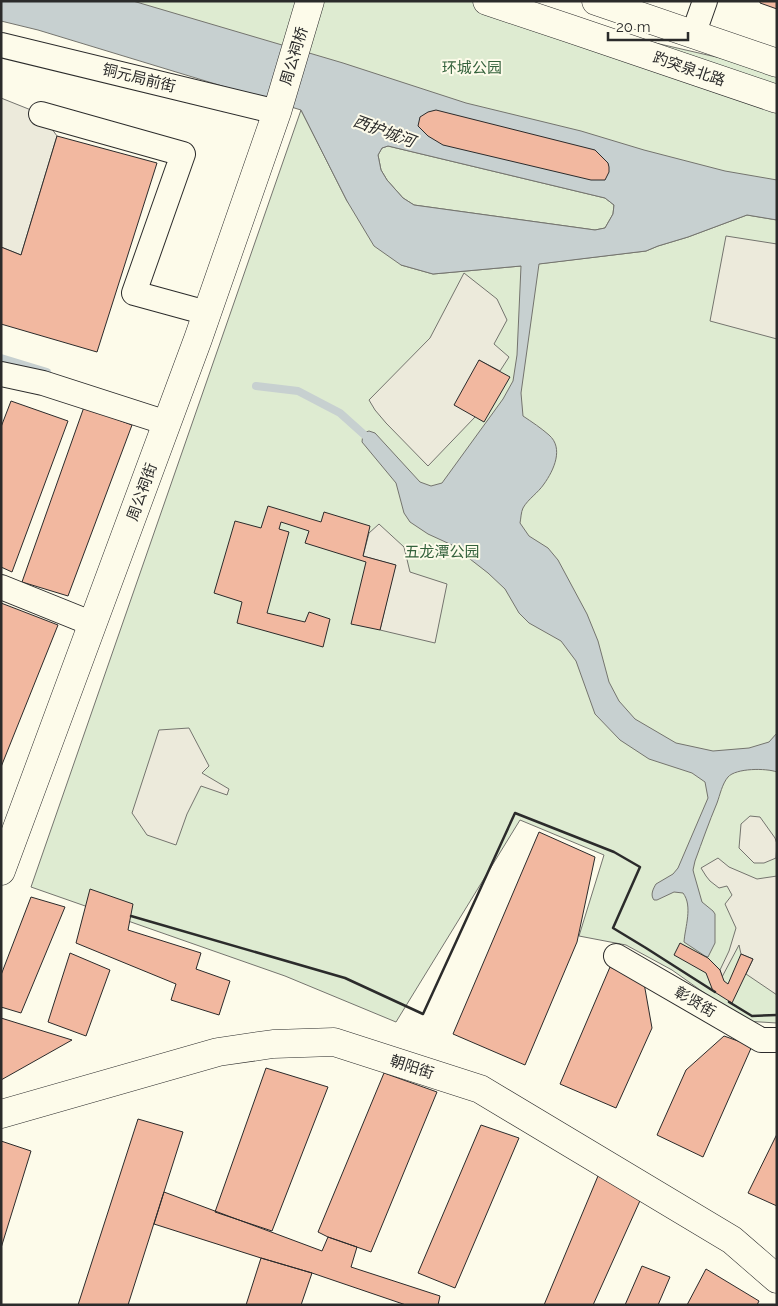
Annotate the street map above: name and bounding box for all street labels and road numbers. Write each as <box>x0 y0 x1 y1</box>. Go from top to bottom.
street label: 周公祠桥 <box>277 25 311 87</box>
street label: 趵突泉北路 <box>651 48 727 90</box>
street label: 铜元局前街 <box>100 60 178 96</box>
street label: 周公祠街 <box>123 461 161 523</box>
street label: 彰贤街 <box>671 983 719 1021</box>
street label: 朝阳街 <box>388 1051 436 1083</box>

